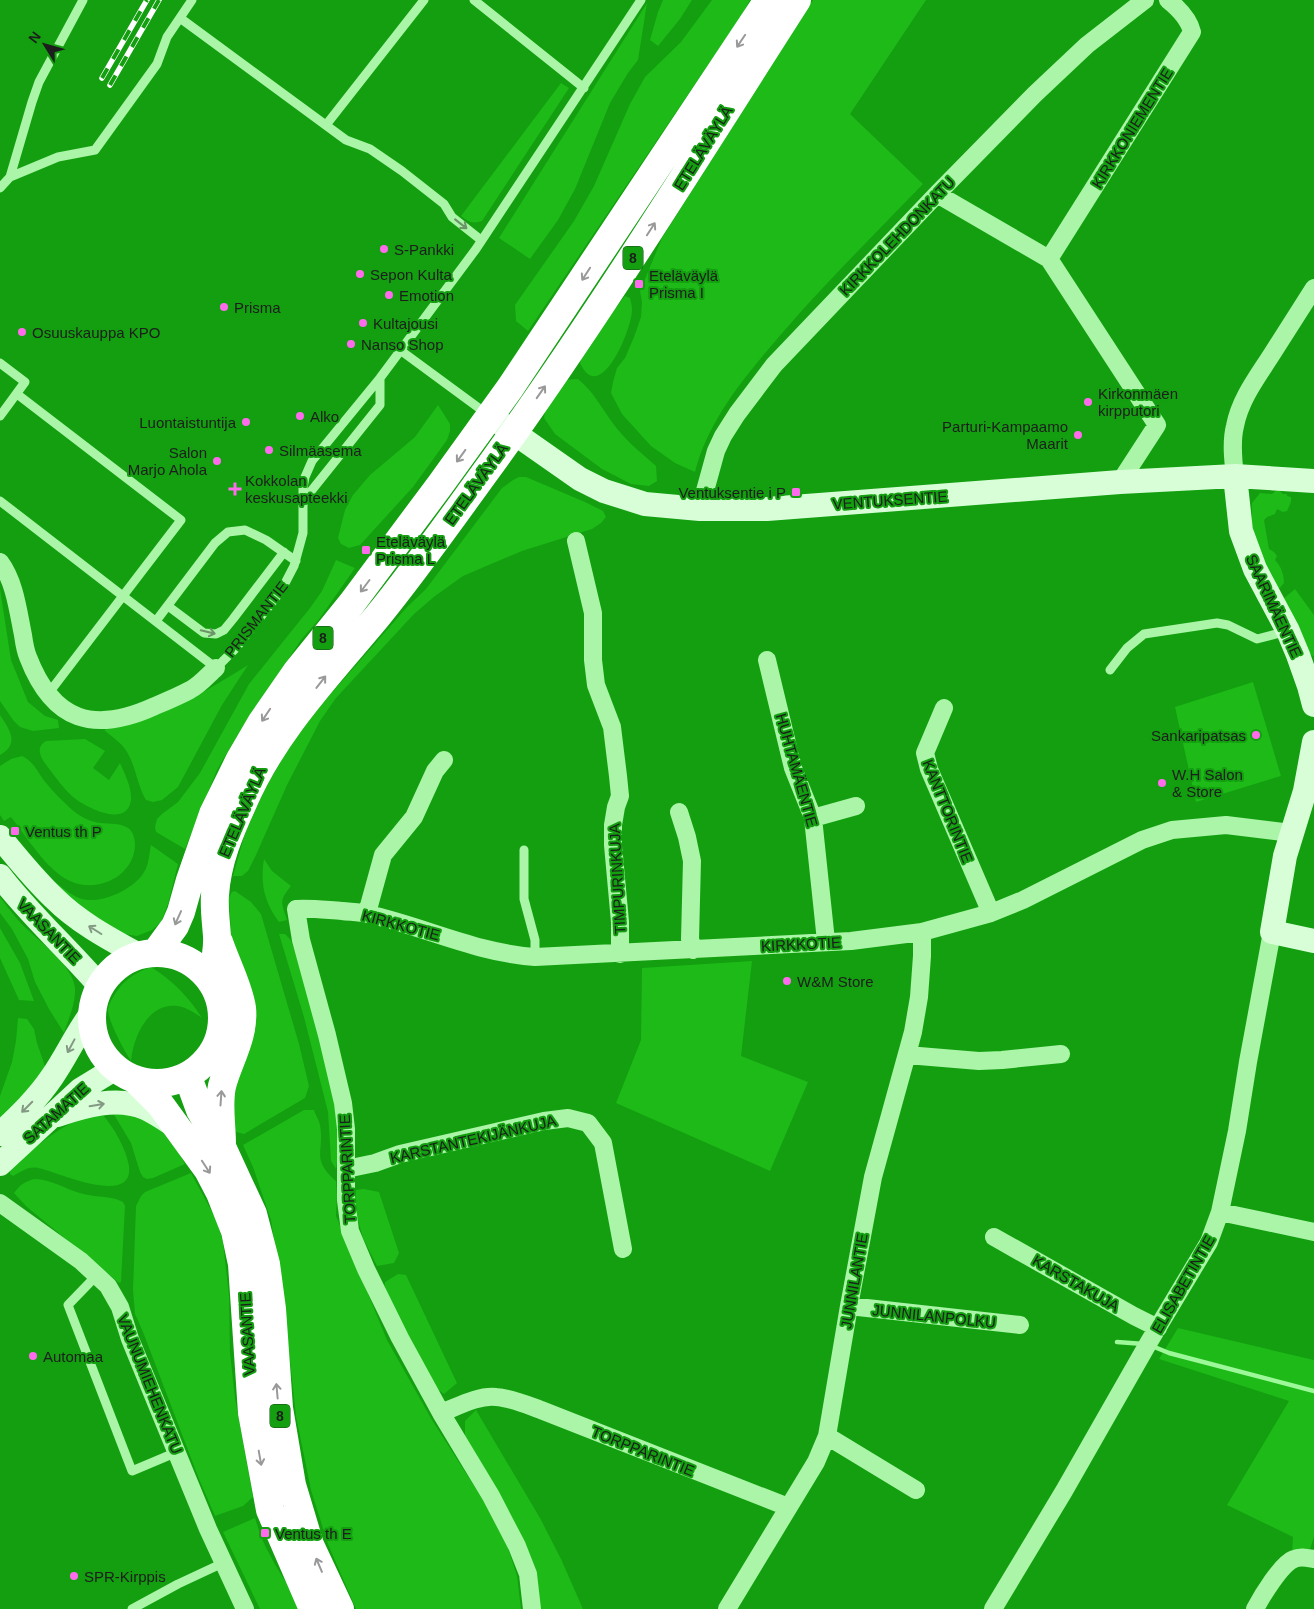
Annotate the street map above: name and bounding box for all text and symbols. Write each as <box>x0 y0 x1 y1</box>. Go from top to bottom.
north arrow <box>20 20 70 70</box>
text: N <box>25 28 44 46</box>
one-way arrow <box>736 33 746 47</box>
street label: KIRKKONIEMENTIE <box>1088 65 1176 191</box>
street label: ETELÄVÄYLÄ <box>670 103 736 193</box>
street label: KIRKKOLEHDONKATU <box>836 173 958 299</box>
one-way arrow <box>454 218 467 229</box>
one-way arrow <box>647 222 657 236</box>
place label: S-Pankki <box>394 241 454 258</box>
marker: S-Pankki <box>378 243 390 255</box>
road number: 8 <box>623 247 643 270</box>
place label: Sepon Kulta <box>370 266 452 283</box>
one-way arrow <box>581 266 591 280</box>
place label: Eteläväylä Prisma I <box>649 267 719 301</box>
marker: Sepon Kulta <box>354 268 366 280</box>
marker: Eteläväylä Prisma I <box>633 278 645 290</box>
place label: Emotion <box>399 287 454 304</box>
marker: Emotion <box>383 289 395 301</box>
place label: Prisma <box>234 299 281 316</box>
marker: Prisma <box>218 301 230 313</box>
place label: Kultajousi <box>373 315 438 332</box>
marker: Kultajousi <box>357 317 369 329</box>
place label: Osuuskauppa KPO <box>32 324 160 341</box>
marker: Osuuskauppa KPO <box>16 326 28 338</box>
place label: Nanso Shop <box>361 336 444 353</box>
marker: Nanso Shop <box>345 338 357 350</box>
one-way arrow <box>536 385 546 399</box>
place label: Kirkonmäen kirpputori <box>1098 385 1178 419</box>
marker: Kirkonmäen kirpputori <box>1082 396 1094 408</box>
place label: Alko <box>310 408 339 425</box>
marker: Alko <box>294 410 306 422</box>
place label: Luontaistuntija <box>139 414 237 431</box>
marker: Luontaistuntija <box>240 416 252 428</box>
place label: Parturi-Kampaamo Maarit <box>942 418 1069 452</box>
marker: Parturi-Kampaamo Maarit <box>1072 429 1084 441</box>
street label: ETELÄVÄYLÄ <box>441 440 511 528</box>
place label: Silmäasema <box>279 442 362 459</box>
place label: Salon Marjo Ahola <box>128 444 208 478</box>
marker: Silmäasema <box>263 444 275 456</box>
one-way arrow <box>456 448 466 462</box>
marker: Salon Marjo Ahola <box>211 455 223 467</box>
place label: Kokkolan keskusapteekki <box>245 472 348 506</box>
marker: Kokkolan keskusapteekki <box>229 483 241 495</box>
place label: Ventuksentie i P <box>678 484 786 501</box>
marker: Ventuksentie i P <box>790 486 802 498</box>
street label: VENTUKSENTIE <box>832 488 948 512</box>
place label: Eteläväylä Prisma L <box>376 533 446 567</box>
marker: Eteläväylä Prisma L <box>360 544 372 556</box>
street label: SAARIMÄENTIE <box>1243 552 1305 660</box>
street label: PRISMANTIE <box>221 578 291 660</box>
one-way arrow <box>359 579 370 592</box>
road number: 8 <box>313 626 333 650</box>
one-way arrow <box>200 628 216 637</box>
one-way arrow <box>316 676 327 689</box>
one-way arrow <box>261 708 271 722</box>
street label: HUHTAMÄENTIE <box>773 711 821 829</box>
place label: Sankaripatsas <box>1151 727 1246 744</box>
marker: Sankaripatsas <box>1250 729 1262 741</box>
street label: KANTTORINTIE <box>920 757 976 865</box>
street label: ETELÄVÄYLÄ <box>215 765 269 859</box>
place label: W.H Salon & Store <box>1172 766 1243 800</box>
marker: W.H Salon & Store <box>1156 777 1168 789</box>
place label: Ventus th P <box>25 823 102 840</box>
street label: TIMPURINKUJA <box>606 823 628 935</box>
marker: Ventus th P <box>9 825 21 837</box>
street label: VAASANTIE <box>14 895 84 967</box>
street label: KIRKKOTIE <box>360 906 442 944</box>
one-way arrow <box>173 910 183 925</box>
one-way arrow <box>88 925 102 935</box>
street label: KIRKKOTIE <box>761 933 841 955</box>
place label: W&M Store <box>797 973 874 990</box>
marker: W&M Store <box>781 975 793 987</box>
one-way arrow <box>66 1038 75 1053</box>
street label: SATAMATIE <box>20 1079 92 1147</box>
one-way arrow <box>217 1091 226 1107</box>
one-way arrow <box>89 1099 105 1109</box>
one-way arrow <box>21 1101 33 1113</box>
street label: KARSTANTEKIJÄNKUJA <box>388 1112 558 1166</box>
street label: TORPPARINTIE <box>336 1114 358 1224</box>
one-way arrow <box>201 1160 211 1174</box>
street label: JUNNILANTIE <box>837 1232 871 1330</box>
street label: ELISABETINTIE <box>1148 1232 1218 1336</box>
street label: KARSTAKUJA <box>1030 1251 1122 1315</box>
street label: VAASANTIE <box>236 1292 258 1376</box>
street label: JUNNILANPOLKU <box>871 1301 997 1331</box>
street label: VAUNUMIEHENKATU <box>114 1312 186 1456</box>
place label: Automaa <box>43 1348 104 1365</box>
marker: Automaa <box>27 1350 39 1362</box>
one-way arrow <box>272 1383 282 1399</box>
road number: 8 <box>270 1404 290 1428</box>
street label: TORPPARINTIE <box>589 1423 697 1479</box>
one-way arrow <box>255 1449 265 1465</box>
place label: Ventus th E <box>275 1525 352 1542</box>
marker: Ventus th E <box>259 1527 271 1539</box>
one-way arrow <box>313 1558 323 1573</box>
place label: SPR-Kirppis <box>84 1568 166 1585</box>
marker: SPR-Kirppis <box>68 1570 80 1582</box>

